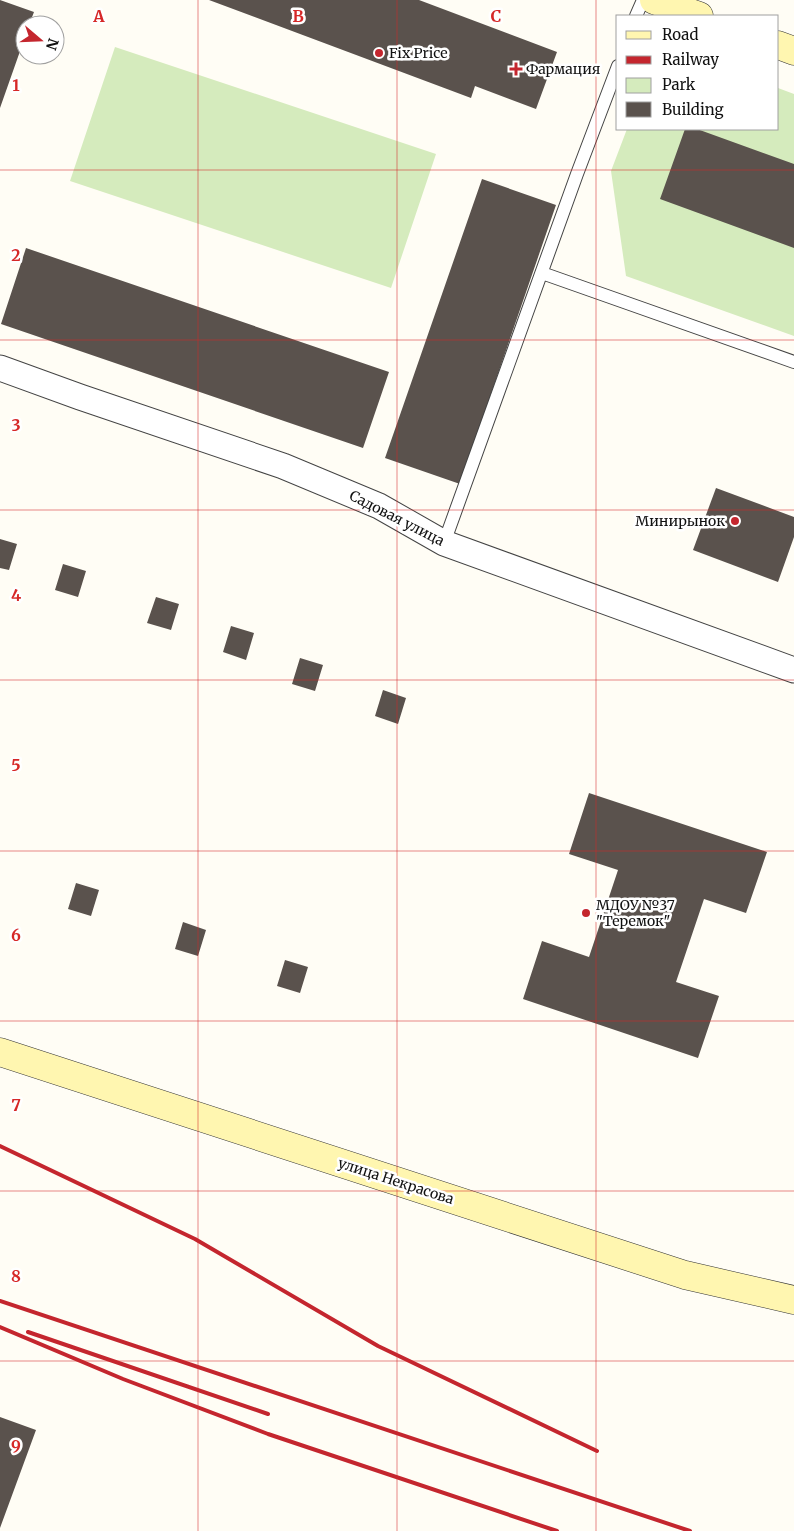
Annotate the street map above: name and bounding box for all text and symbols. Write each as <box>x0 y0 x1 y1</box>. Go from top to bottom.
text: A <box>92 6 105 26</box>
text: B <box>292 6 304 26</box>
text: C <box>491 6 501 26</box>
north arrow <box>15 15 65 65</box>
legend <box>616 15 779 130</box>
text: Road <box>662 25 698 44</box>
text: N <box>42 36 63 52</box>
place label: Fix Price <box>389 44 448 62</box>
marker: Fix Price <box>373 47 385 59</box>
text: Railway <box>662 50 719 69</box>
place label: Фармация <box>526 60 600 78</box>
marker: Фармация <box>510 63 522 75</box>
text: 1 <box>12 75 20 95</box>
text: Park <box>662 75 696 94</box>
text: Building <box>662 100 724 119</box>
text: 2 <box>11 245 21 265</box>
text: 3 <box>11 415 21 435</box>
street label: Садовая улица <box>346 486 448 550</box>
place label: Минирынок <box>635 512 725 530</box>
marker: Минирынок <box>729 515 741 527</box>
text: 4 <box>11 585 21 605</box>
text: 5 <box>11 755 21 775</box>
place label: МДОУ №37 "Теремок" <box>596 896 675 930</box>
marker: МДОУ №37 "Теремок" <box>580 907 592 919</box>
text: 6 <box>11 925 21 945</box>
text: 7 <box>11 1095 21 1115</box>
street label: улица Некрасова <box>336 1154 457 1208</box>
text: 8 <box>11 1266 21 1286</box>
text: 9 <box>11 1436 21 1456</box>

